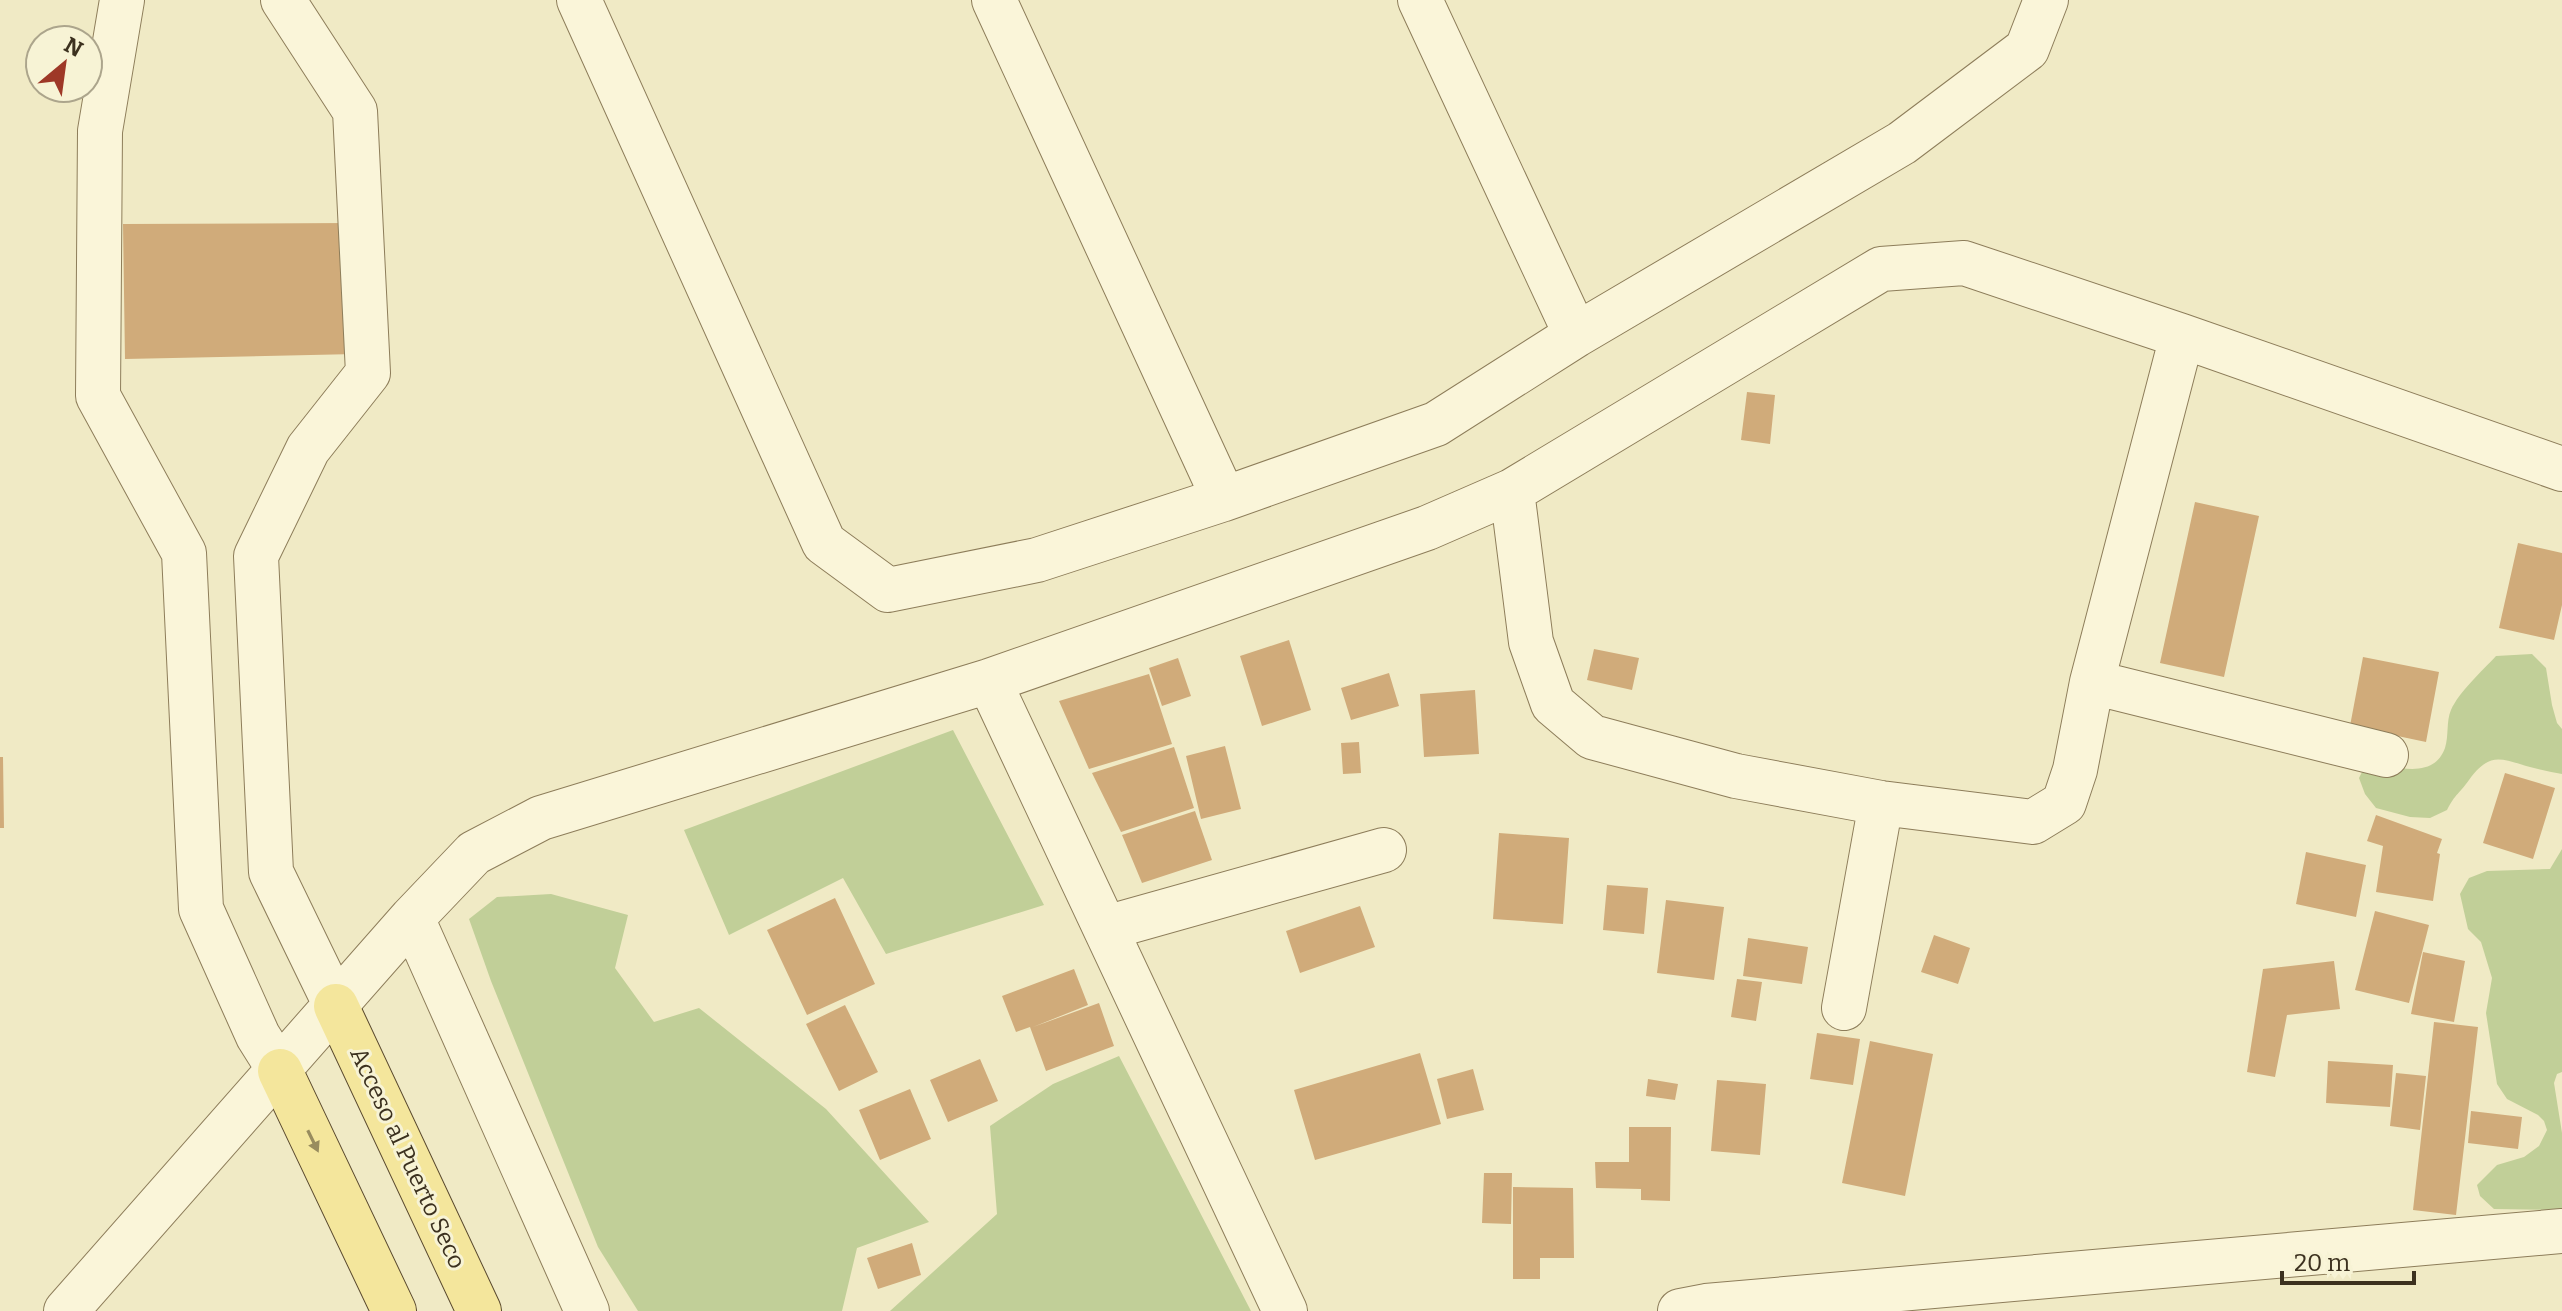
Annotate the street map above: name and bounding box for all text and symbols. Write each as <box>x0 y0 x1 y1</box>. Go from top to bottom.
north arrow <box>24 24 104 104</box>
text: N <box>59 31 87 63</box>
street label: Acceso al Puerto Seco <box>344 1043 472 1273</box>
one-way arrow <box>306 1130 320 1153</box>
scale bar <box>2282 1235 2414 1285</box>
text: 20 m <box>2294 1249 2350 1277</box>

